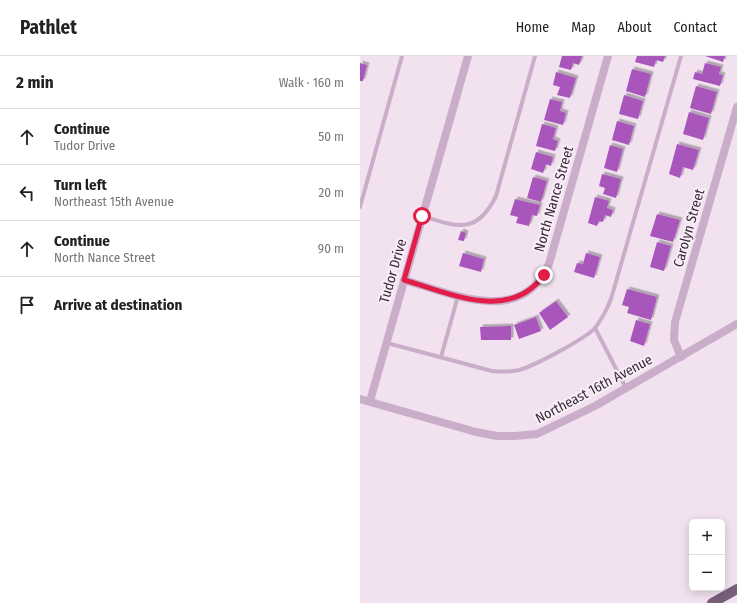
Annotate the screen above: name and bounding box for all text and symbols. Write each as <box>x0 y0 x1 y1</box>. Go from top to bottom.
text: Pathlet <box>20 16 77 39</box>
text: Home <box>516 19 549 36</box>
text: Map <box>571 19 595 36</box>
text: About <box>617 19 652 36</box>
text: Contact <box>674 19 717 36</box>
text: 2 min <box>16 72 54 93</box>
text: Walk · 160 m <box>279 75 344 90</box>
text: Continue <box>54 120 110 138</box>
icon: ahead <box>16 126 38 148</box>
text: 50 m <box>318 129 344 144</box>
text: Tudor Drive <box>54 138 115 153</box>
street label: North Nance Street <box>531 144 577 254</box>
text: Turn left <box>54 176 107 194</box>
icon: left <box>16 182 38 204</box>
text: 20 m <box>318 185 344 200</box>
street label: Carolyn Street <box>670 187 708 269</box>
text: Northeast 15th Avenue <box>54 194 174 209</box>
route start <box>413 207 431 225</box>
text: Continue <box>54 232 110 250</box>
street label: Tudor Drive <box>376 237 410 305</box>
icon: ahead <box>16 238 38 260</box>
text: 90 m <box>318 241 344 256</box>
text: North Nance Street <box>54 250 155 265</box>
route end <box>535 266 553 284</box>
icon: arrive <box>16 294 38 316</box>
text: Arrive at destination <box>54 296 182 314</box>
street label: Northeast 16th Avenue <box>533 351 655 427</box>
map controls <box>689 519 725 591</box>
button: + <box>689 519 725 555</box>
button: − <box>689 555 725 591</box>

